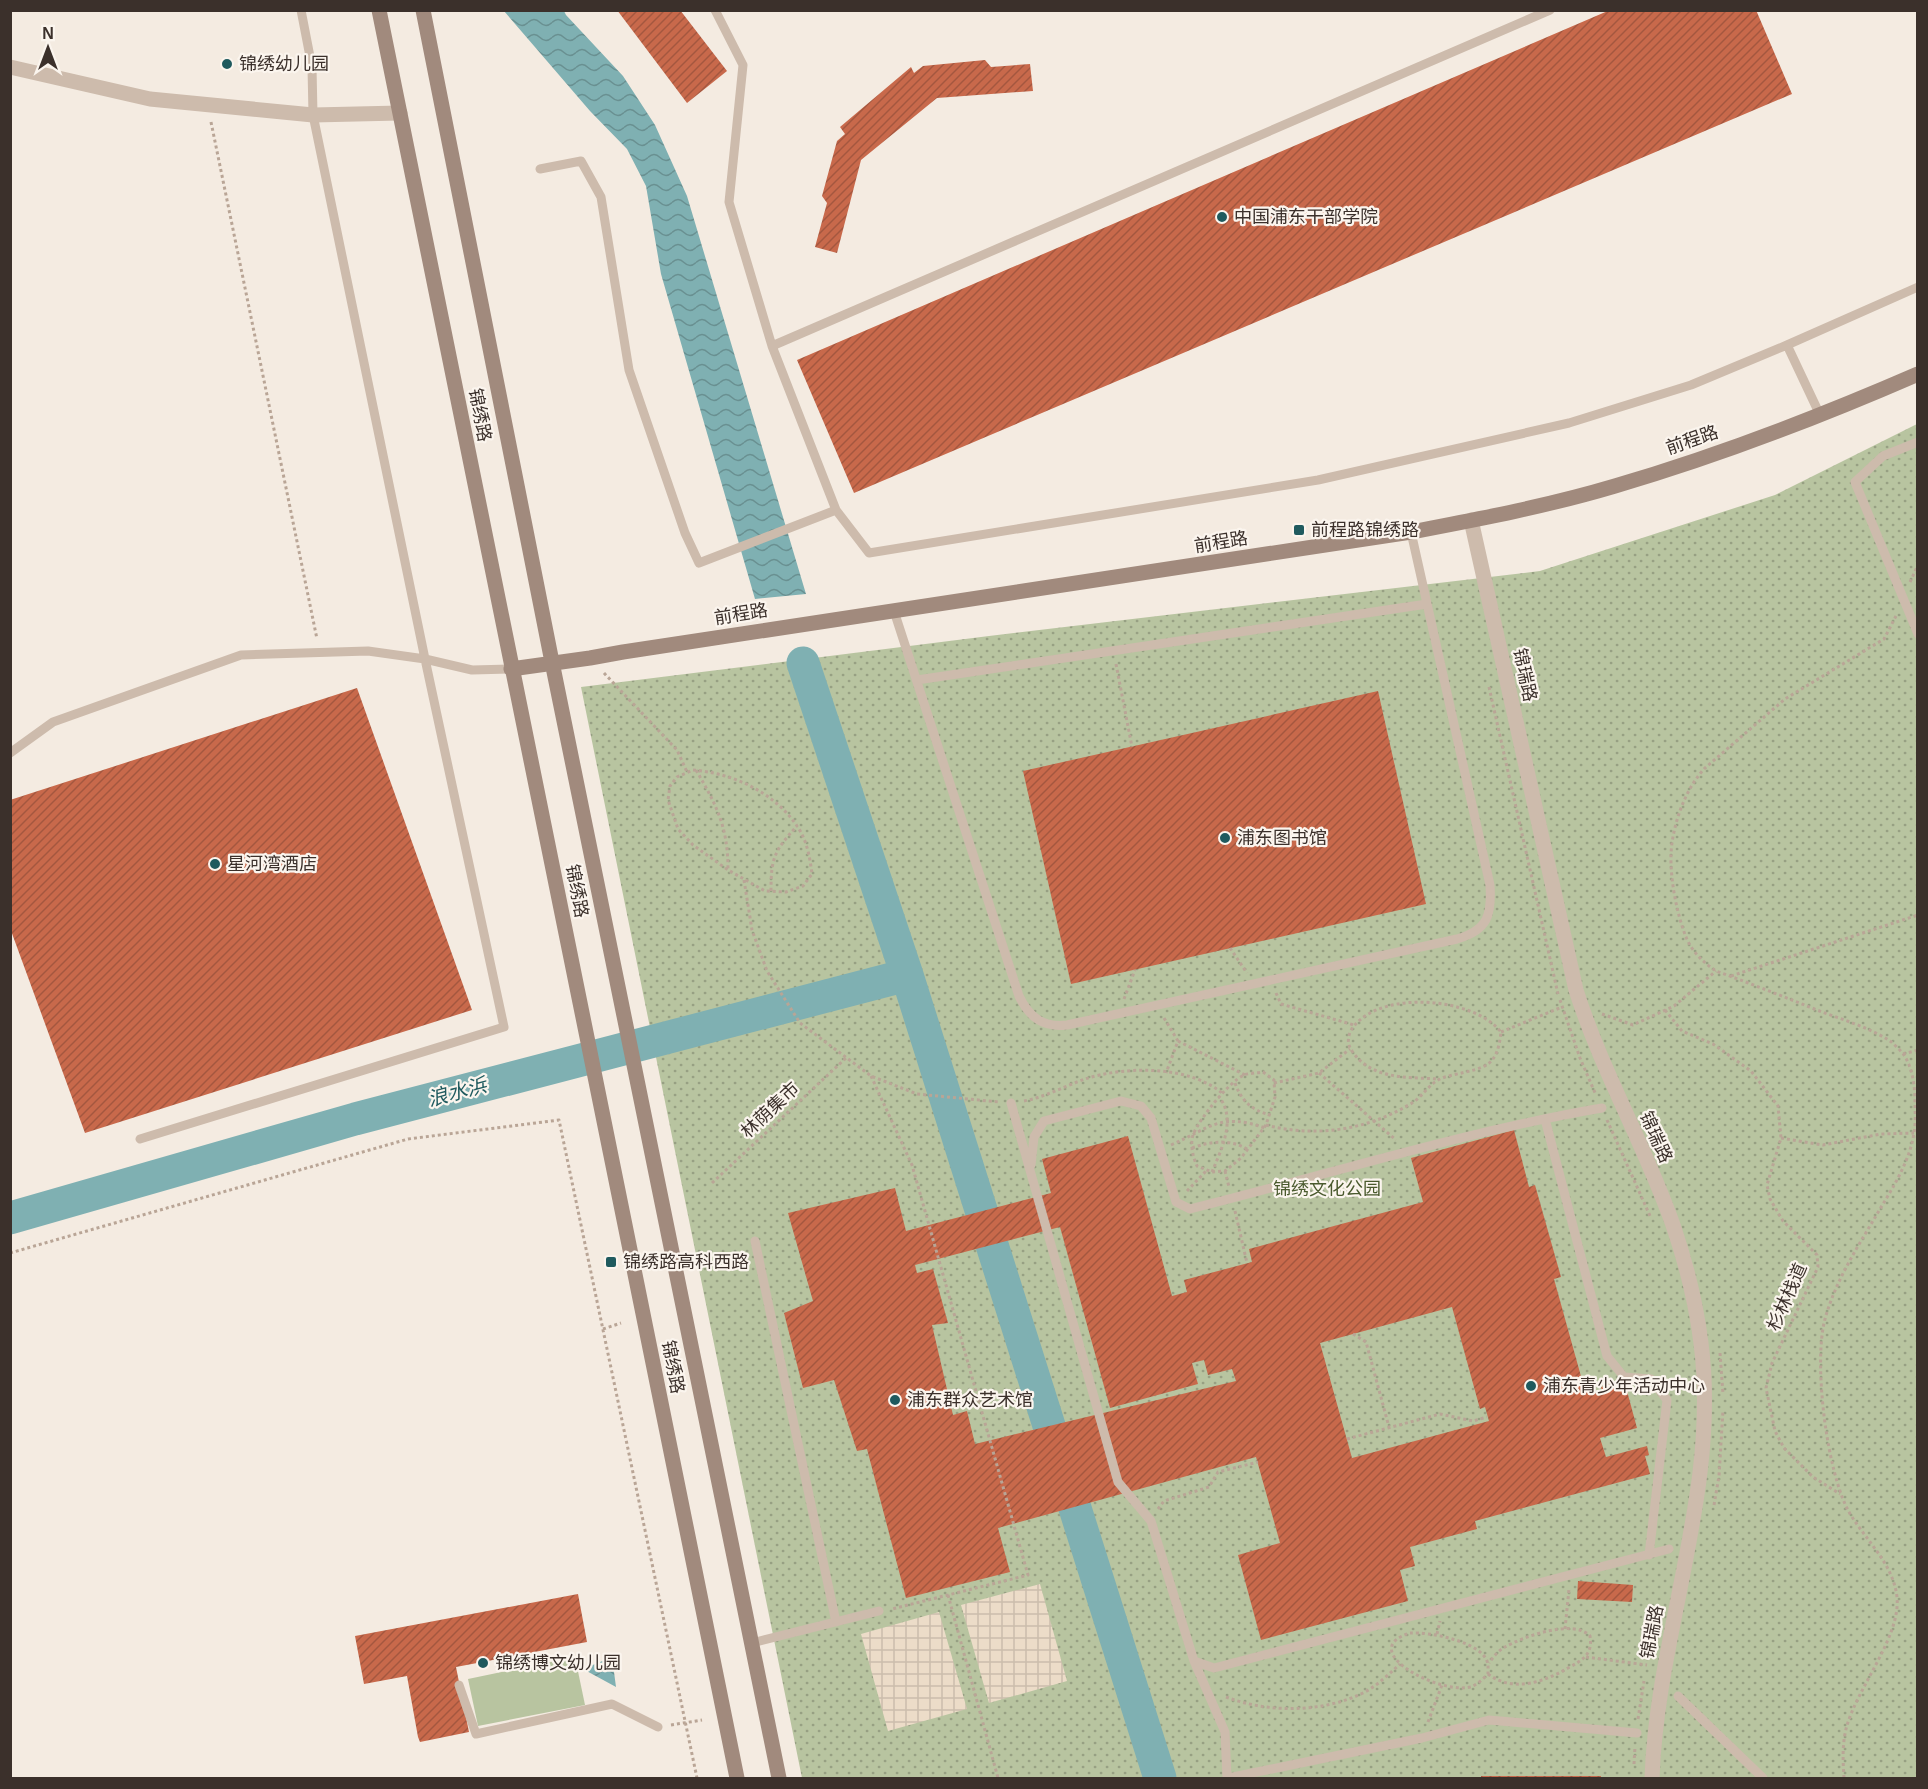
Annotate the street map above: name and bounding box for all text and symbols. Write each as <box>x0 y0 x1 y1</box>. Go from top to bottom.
north arrow <box>18 18 78 78</box>
text: N <box>42 25 54 42</box>
place label: 锦绣幼儿园 <box>239 54 329 74</box>
marker: 锦绣幼儿园 <box>220 57 234 71</box>
place label: 中国浦东干部学院 <box>1234 207 1378 227</box>
marker: 中国浦东干部学院 <box>1215 210 1229 224</box>
street label: 锦绣路 <box>465 387 495 443</box>
street label: 前程路 <box>1663 422 1721 458</box>
place label: 前程路锦绣路 <box>1311 520 1419 540</box>
marker: 前程路锦绣路 <box>1292 523 1306 537</box>
street label: 前程路 <box>1193 528 1249 556</box>
street label: 前程路 <box>713 600 769 628</box>
street label: 锦瑞路 <box>1510 647 1540 703</box>
place label: 浦东图书馆 <box>1237 828 1327 848</box>
marker: 浦东图书馆 <box>1218 831 1232 845</box>
place label: 星河湾酒店 <box>227 854 317 874</box>
marker: 星河湾酒店 <box>208 857 222 871</box>
street label: 锦绣路 <box>562 863 592 919</box>
water label: 浪水浜 <box>425 1073 491 1110</box>
street label: 林荫集市 <box>737 1078 803 1142</box>
street label: 锦瑞路 <box>1636 1108 1676 1166</box>
park label: 锦绣文化公园 <box>1273 1179 1381 1199</box>
place label: 锦绣路高科西路 <box>623 1252 749 1272</box>
marker: 锦绣路高科西路 <box>604 1255 618 1269</box>
street label: 杉林栈道 <box>1763 1260 1811 1334</box>
street label: 锦绣路 <box>658 1339 688 1395</box>
place label: 浦东青少年活动中心 <box>1543 1376 1705 1396</box>
marker: 浦东青少年活动中心 <box>1524 1379 1538 1393</box>
place label: 浦东群众艺术馆 <box>907 1390 1033 1410</box>
marker: 浦东群众艺术馆 <box>888 1393 902 1407</box>
street label: 锦瑞路 <box>1637 1604 1667 1660</box>
place label: 锦绣博文幼儿园 <box>495 1653 621 1673</box>
marker: 锦绣博文幼儿园 <box>476 1656 490 1670</box>

